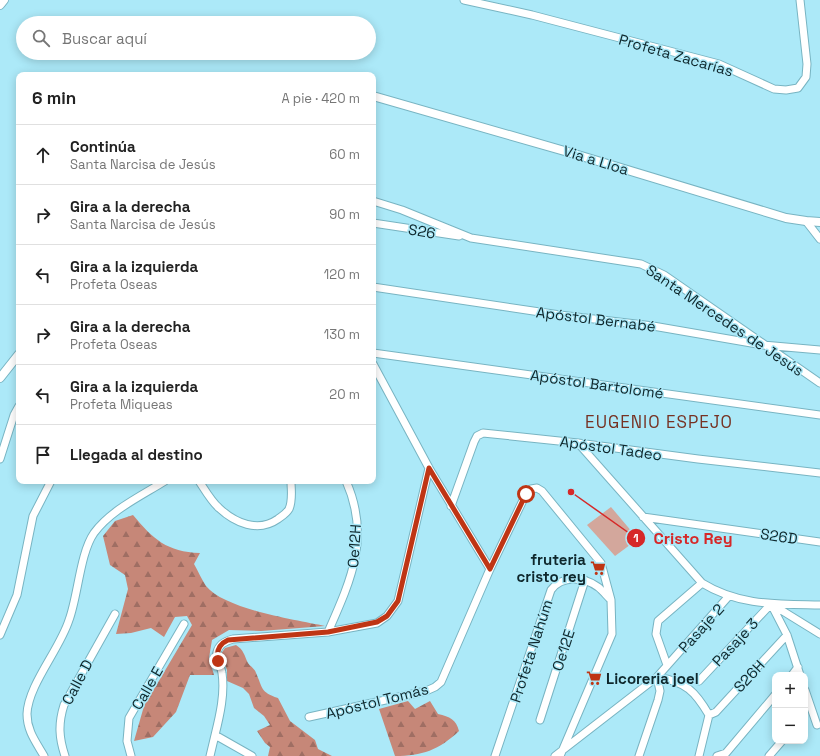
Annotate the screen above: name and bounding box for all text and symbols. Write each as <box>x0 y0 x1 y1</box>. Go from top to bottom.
search box <box>16 16 376 60</box>
icon: search <box>30 27 52 49</box>
text: Buscar aquí <box>62 29 147 48</box>
street label: Profeta Zacarías <box>617 30 735 80</box>
text: 6 min <box>32 87 76 109</box>
text: A pie · 420 m <box>281 90 360 107</box>
text: Continúa <box>70 137 136 156</box>
street label: Via a Lloa <box>561 141 631 179</box>
icon: ahead <box>32 144 54 166</box>
text: 60 m <box>329 146 360 163</box>
text: Santa Narcisa de Jesús <box>70 156 215 173</box>
text: Gira a la derecha <box>70 197 190 216</box>
icon: right <box>32 204 54 226</box>
text: 90 m <box>329 206 360 223</box>
text: Santa Narcisa de Jesús <box>70 216 215 233</box>
street label: S26 <box>407 219 437 243</box>
text: Gira a la izquierda <box>70 257 198 276</box>
street label: Santa Mercedes de Jesús <box>642 260 808 380</box>
icon: left <box>32 264 54 286</box>
text: 120 m <box>324 266 360 283</box>
text: Profeta Oseas <box>70 276 157 293</box>
street label: Apóstol Bernabé <box>535 302 657 336</box>
text: Gira a la derecha <box>70 317 190 336</box>
icon: right <box>32 324 54 346</box>
text: 130 m <box>324 326 360 343</box>
text: Profeta Oseas <box>70 336 157 353</box>
street label: Apóstol Bartolomé <box>529 365 665 403</box>
text: Gira a la izquierda <box>70 377 198 396</box>
icon: left <box>32 384 54 406</box>
text: 20 m <box>329 386 360 403</box>
text: Profeta Miqueas <box>70 396 173 413</box>
district label: EUGENIO ESPEJO <box>585 411 733 433</box>
street label: Apóstol Tadeo <box>559 431 663 465</box>
icon: arrive <box>32 444 54 466</box>
text: Llegada al destino <box>70 445 203 464</box>
route start <box>517 485 535 503</box>
street label: Oe12H <box>343 523 365 569</box>
callout: Cristo Rey <box>626 524 741 552</box>
street label: S26D <box>759 524 799 548</box>
text: Cristo Rey <box>653 528 733 549</box>
text: 1 <box>633 530 639 546</box>
place label: fruteria cristo rey <box>516 550 586 586</box>
supermarket icon: fruteria cristo rey <box>589 559 607 577</box>
street label: Profeta Nahúm <box>505 597 557 705</box>
street label: Pasaje 2 <box>674 600 728 656</box>
street label: Pasaje 3 <box>708 614 762 670</box>
street label: Oe12E <box>547 627 579 673</box>
route end <box>209 652 227 670</box>
street label: Calle D <box>57 656 97 708</box>
street label: S26H <box>729 656 769 696</box>
street label: Calle E <box>127 663 167 713</box>
supermarket icon: Licoreria joel <box>585 669 603 687</box>
place label: Licoreria joel <box>606 669 699 688</box>
map controls <box>772 672 808 744</box>
button: + <box>772 672 808 708</box>
street label: Apóstol Tomás <box>324 679 430 723</box>
button: − <box>772 708 808 744</box>

